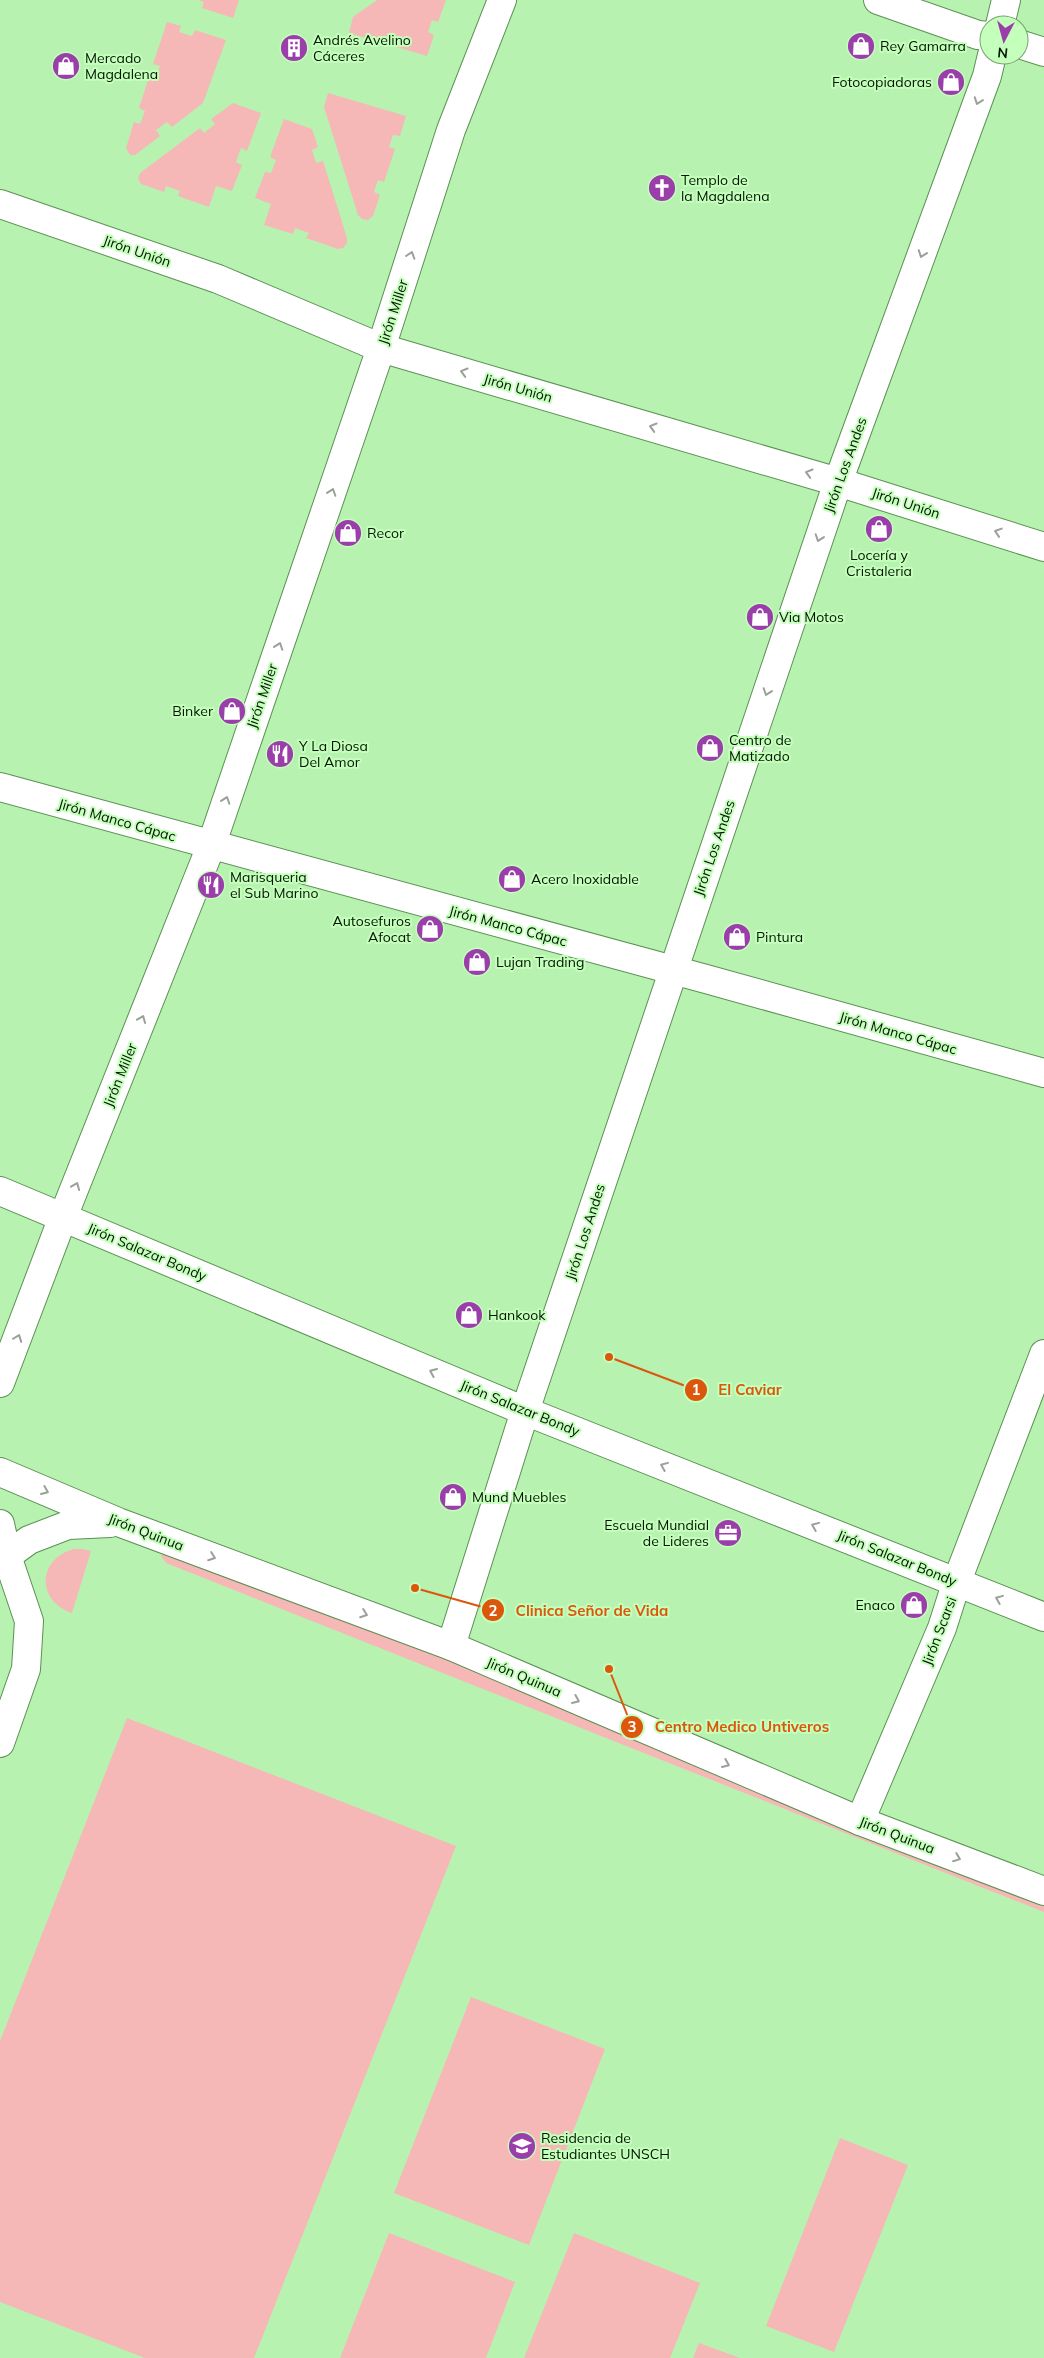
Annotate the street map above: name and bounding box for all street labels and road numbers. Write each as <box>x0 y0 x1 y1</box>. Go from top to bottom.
street label: Jirón Unión <box>101 231 173 271</box>
street label: Jirón Miller <box>374 276 412 347</box>
street label: Jirón Unión <box>482 370 554 406</box>
street label: Jirón Los Andes <box>819 415 871 515</box>
street label: Jirón Unión <box>870 484 942 522</box>
street label: Jirón Miller <box>243 660 282 731</box>
street label: Jirón Manco Cápac <box>56 795 178 845</box>
street label: Jirón Los Andes <box>689 798 739 898</box>
street label: Jirón Manco Cápac <box>447 902 569 950</box>
street label: Jirón Manco Cápac <box>837 1008 959 1058</box>
street label: Jirón Miller <box>99 1039 141 1110</box>
street label: Jirón Los Andes <box>561 1181 609 1283</box>
street label: Jirón Salazar Bondy <box>85 1219 210 1285</box>
street label: Jirón Salazar Bondy <box>458 1376 583 1440</box>
street label: Jirón Quinua <box>106 1509 186 1555</box>
street label: Jirón Salazar Bondy <box>835 1526 960 1590</box>
street label: Jirón Scarsi <box>918 1594 960 1668</box>
street label: Jirón Quinua <box>484 1653 564 1701</box>
street label: Jirón Quinua <box>857 1812 937 1858</box>

